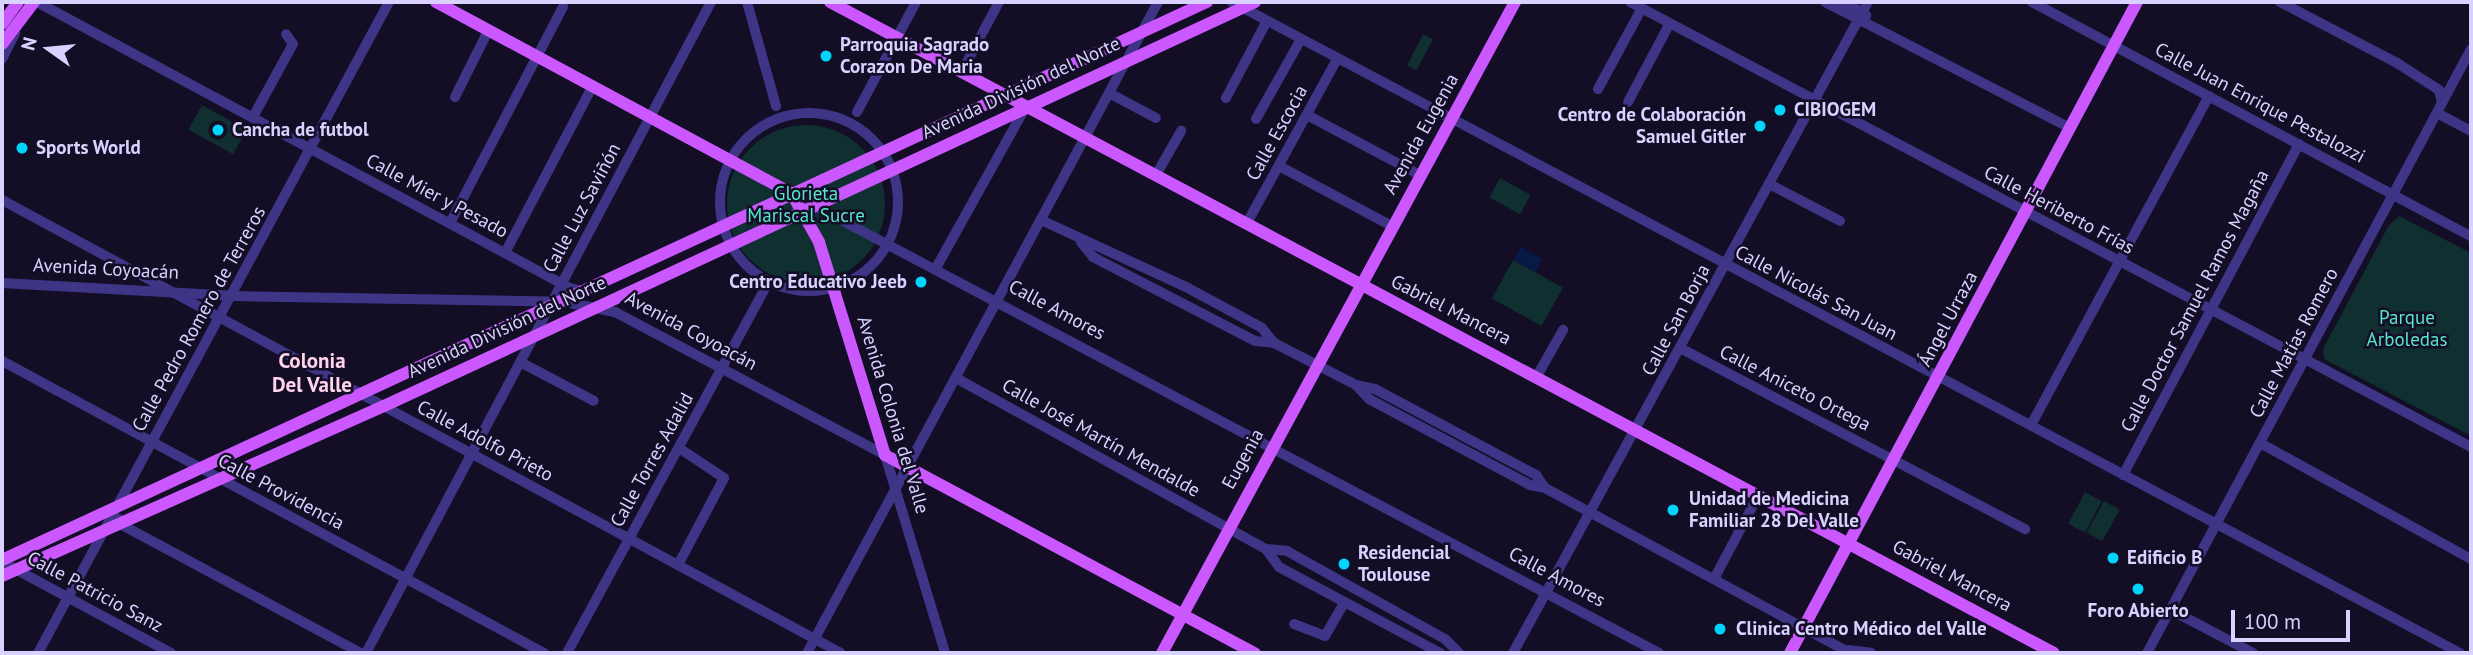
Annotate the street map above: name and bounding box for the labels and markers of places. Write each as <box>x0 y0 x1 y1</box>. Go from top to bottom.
place label: Parroquia Sagrado Corazon De Maria <box>840 34 989 78</box>
marker: Parroquia Sagrado Corazon De Maria <box>818 48 834 64</box>
place label: CIBIOGEM <box>1794 99 1876 121</box>
marker: CIBIOGEM <box>1772 102 1788 118</box>
place label: Centro de Colaboración Samuel Gitler <box>1558 104 1746 148</box>
marker: Centro de Colaboración Samuel Gitler <box>1752 118 1768 134</box>
place label: Cancha de futbol <box>232 119 369 141</box>
marker: Cancha de futbol <box>210 122 226 138</box>
place label: Sports World <box>36 137 141 159</box>
marker: Sports World <box>14 140 30 156</box>
place label: Centro Educativo Jeeb <box>729 271 907 293</box>
marker: Centro Educativo Jeeb <box>913 274 929 290</box>
place label: Unidad de Medicina Familiar 28 Del Valle <box>1689 488 1859 532</box>
marker: Unidad de Medicina Familiar 28 Del Valle <box>1663 500 1683 520</box>
place label: Residencial Toulouse <box>1358 542 1450 586</box>
place label: Edificio B <box>2127 547 2202 569</box>
marker: Edificio B <box>2105 550 2121 566</box>
marker: Residencial Toulouse <box>1336 556 1352 572</box>
marker: Foro Abierto <box>2130 581 2146 597</box>
place label: Foro Abierto <box>2087 600 2189 622</box>
place label: Clinica Centro Médico del Valle <box>1736 618 1988 640</box>
marker: Clinica Centro Médico del Valle <box>1710 619 1730 639</box>

